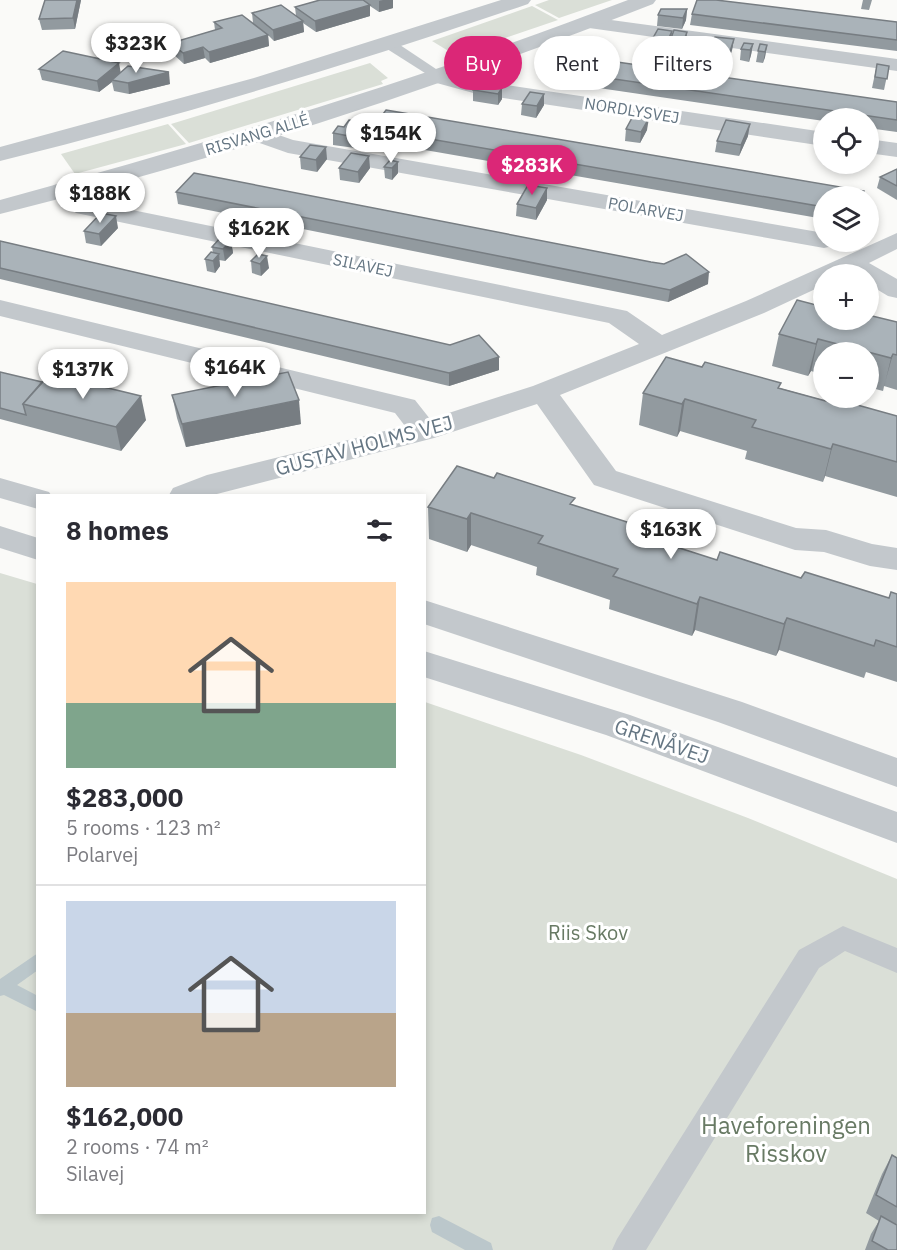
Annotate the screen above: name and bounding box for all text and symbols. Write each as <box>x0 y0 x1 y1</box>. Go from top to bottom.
pin: $323K <box>94 23 178 74</box>
text: $323K <box>105 29 167 56</box>
chip: Buy <box>444 36 522 90</box>
chip: Rent <box>534 36 620 90</box>
chip: Filters <box>632 36 733 90</box>
street label: NORDLYSVEJ <box>583 93 681 127</box>
street label: RISVANG ALLÉ <box>203 108 311 159</box>
map controls <box>813 108 879 408</box>
button: locate <box>813 108 879 174</box>
pin: $154K <box>349 113 433 164</box>
text: $154K <box>360 119 422 146</box>
pin: $283K <box>490 145 574 196</box>
text: $283K <box>501 151 563 178</box>
pin: $188K <box>58 173 142 224</box>
text: $188K <box>69 179 131 206</box>
button: layers <box>813 186 879 252</box>
street label: POLARVEJ <box>607 193 685 225</box>
pin: $162K <box>217 208 301 259</box>
text: $162K <box>228 214 290 241</box>
street label: SILAVEJ <box>331 249 395 281</box>
button: + <box>813 264 879 330</box>
button: − <box>813 342 879 408</box>
pin: $164K <box>193 347 277 398</box>
pin: $137K <box>41 349 125 400</box>
text: $164K <box>204 353 266 380</box>
text: $137K <box>52 355 114 382</box>
street label: GUSTAV HOLMS VEJ <box>272 408 456 482</box>
pin: $163K <box>629 509 713 560</box>
text: 8 homes <box>66 513 169 547</box>
icon: filters <box>363 514 396 547</box>
text: $163K <box>640 515 702 542</box>
icon: home <box>177 621 285 729</box>
street label: GRENÅVEJ <box>611 712 713 770</box>
text: $283,000 <box>66 780 183 814</box>
text: 5 rooms · 123 m² <box>66 814 221 841</box>
text: Polarvej <box>66 841 138 868</box>
park label: Riis Skov <box>548 919 628 946</box>
icon: home <box>177 940 285 1048</box>
text: $162,000 <box>66 1099 183 1133</box>
park label: Haveforeningen Risskov <box>701 1109 871 1169</box>
text: 2 rooms · 74 m² <box>66 1133 209 1160</box>
text: Silavej <box>66 1160 124 1187</box>

